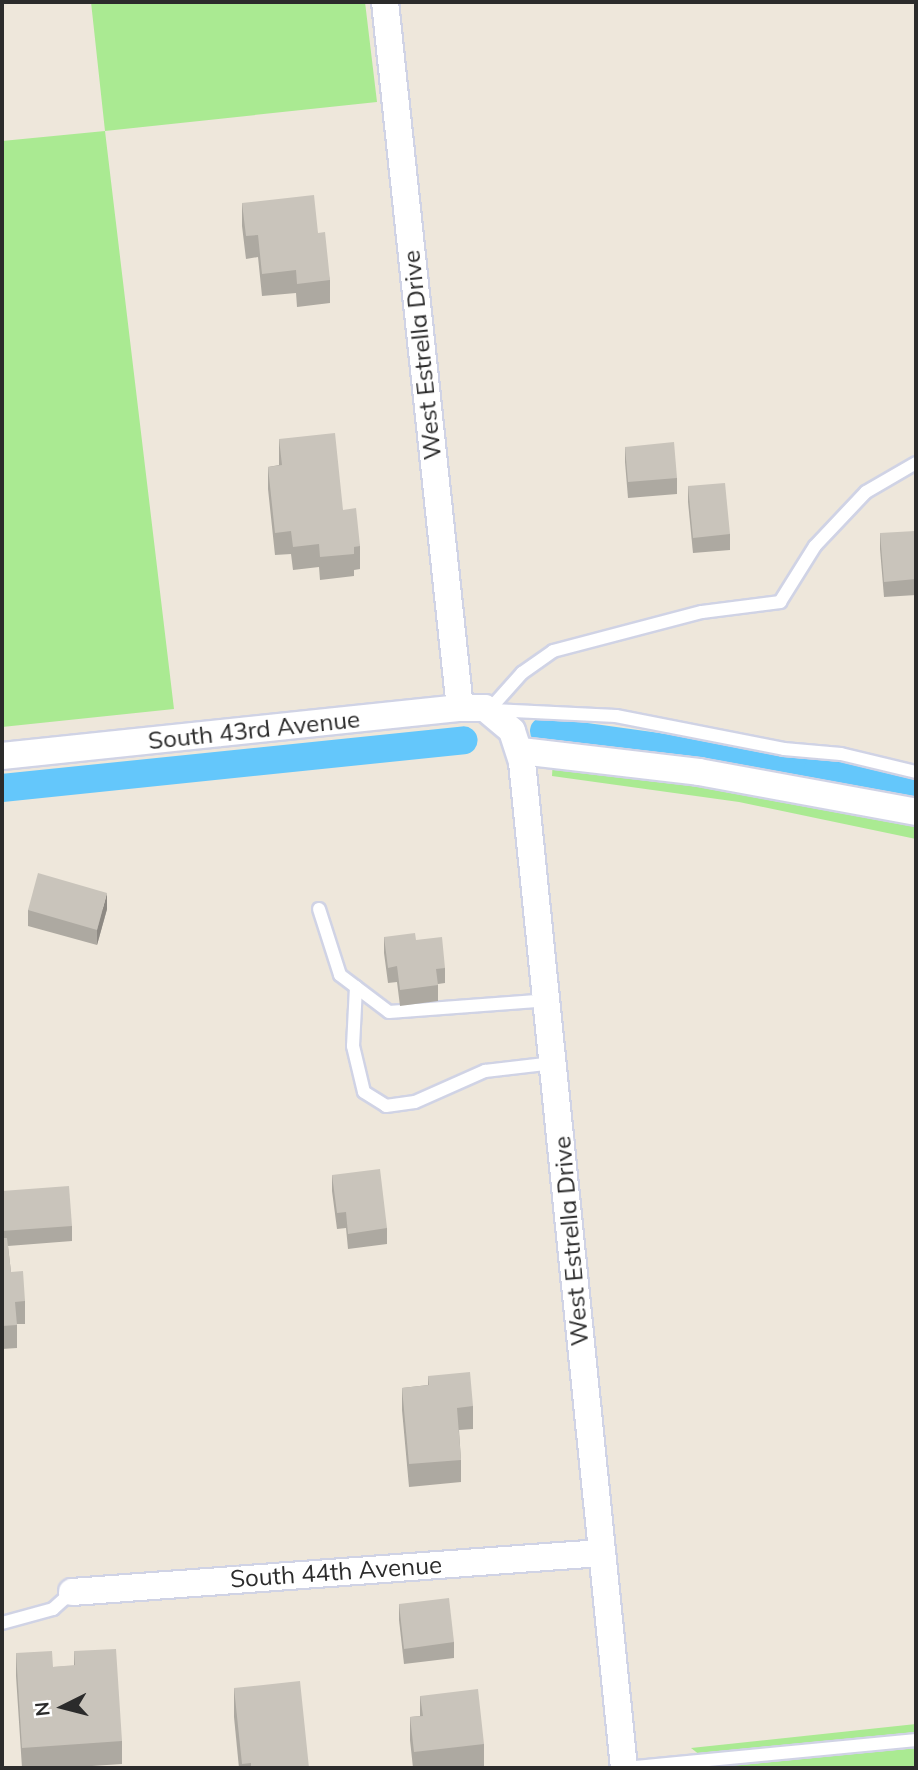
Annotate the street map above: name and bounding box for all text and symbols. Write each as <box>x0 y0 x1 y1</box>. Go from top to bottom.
street label: West Estrella Drive <box>397 249 447 461</box>
street label: South 43rd Avenue <box>147 705 361 755</box>
street label: West Estrella Drive <box>547 1135 595 1347</box>
street label: South 44th Avenue <box>229 1550 443 1594</box>
north arrow <box>28 1672 98 1742</box>
text: N <box>29 1701 55 1718</box>

